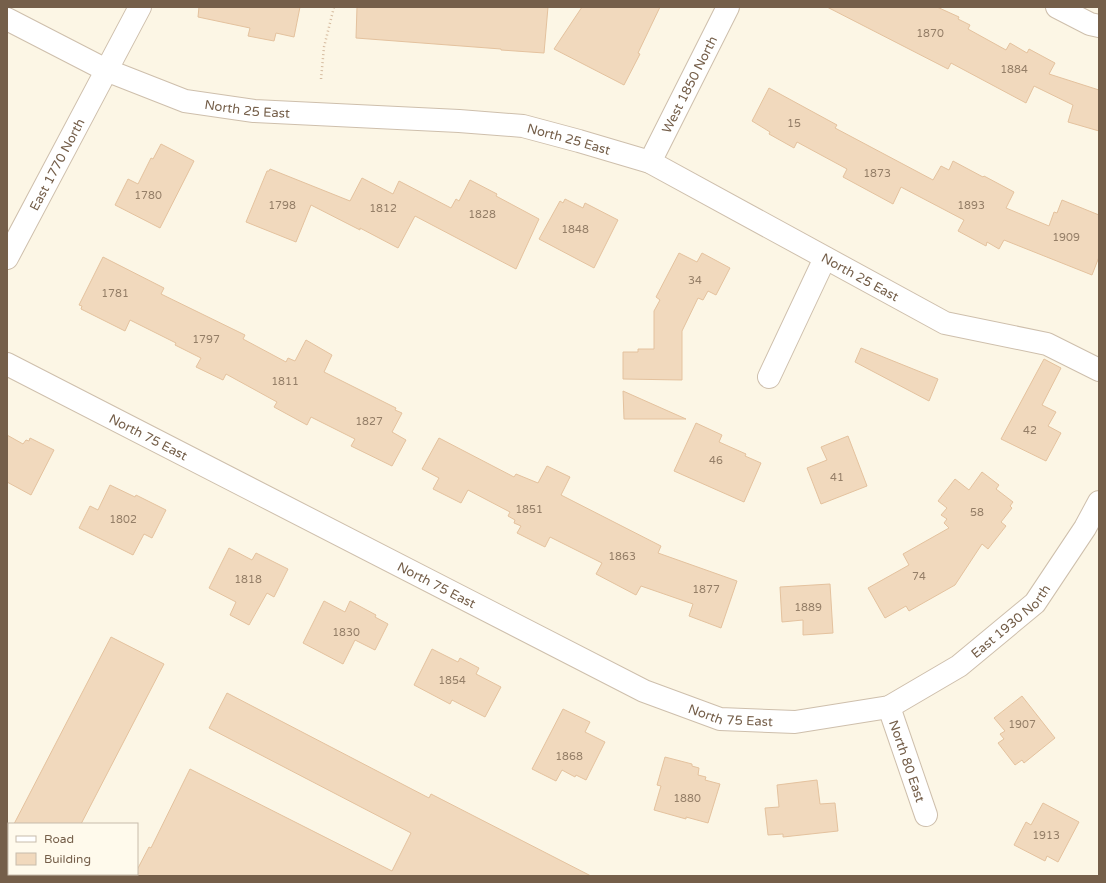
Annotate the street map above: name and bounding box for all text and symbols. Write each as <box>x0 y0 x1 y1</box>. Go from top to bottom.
house number: 1870 <box>916 27 944 40</box>
street label: West 1850 North <box>659 34 721 136</box>
house number: 1884 <box>1000 63 1028 76</box>
street label: North 25 East <box>203 97 290 122</box>
street label: East 1770 North <box>27 116 89 214</box>
house number: 15 <box>787 117 801 130</box>
street label: North 25 East <box>525 120 612 159</box>
house number: 1873 <box>863 167 891 180</box>
house number: 1780 <box>134 189 162 202</box>
house number: 1798 <box>268 199 296 212</box>
house number: 1893 <box>957 199 985 212</box>
house number: 1812 <box>369 202 397 215</box>
house number: 1828 <box>468 208 496 221</box>
house number: 1848 <box>561 223 589 236</box>
house number: 1909 <box>1052 231 1080 244</box>
street label: North 25 East <box>818 250 901 305</box>
house number: 34 <box>688 274 702 287</box>
house number: 1781 <box>101 287 129 300</box>
house number: 1797 <box>192 333 220 346</box>
house number: 1811 <box>271 375 299 388</box>
street label: North 75 East <box>106 411 190 464</box>
house number: 1827 <box>355 415 383 428</box>
house number: 42 <box>1023 424 1037 437</box>
house number: 46 <box>709 454 723 467</box>
house number: 41 <box>830 471 844 484</box>
house number: 1851 <box>515 503 543 516</box>
house number: 58 <box>970 506 984 519</box>
house number: 1802 <box>109 513 137 526</box>
house number: 1863 <box>608 550 636 563</box>
street label: North 75 East <box>394 559 478 612</box>
house number: 74 <box>912 570 926 583</box>
house number: 1818 <box>234 573 262 586</box>
street label: East 1930 North <box>968 582 1054 662</box>
house number: 1877 <box>692 583 720 596</box>
house number: 1889 <box>794 601 822 614</box>
house number: 1830 <box>332 626 360 639</box>
house number: 1854 <box>438 674 466 687</box>
street label: North 75 East <box>686 701 773 730</box>
street label: North 80 East <box>885 718 928 804</box>
house number: 1907 <box>1008 718 1036 731</box>
house number: 1868 <box>555 750 583 763</box>
house number: 1880 <box>673 792 701 805</box>
legend <box>8 823 138 875</box>
house number: 1913 <box>1032 829 1060 842</box>
text: Road <box>44 832 74 846</box>
text: Building <box>44 852 91 866</box>

